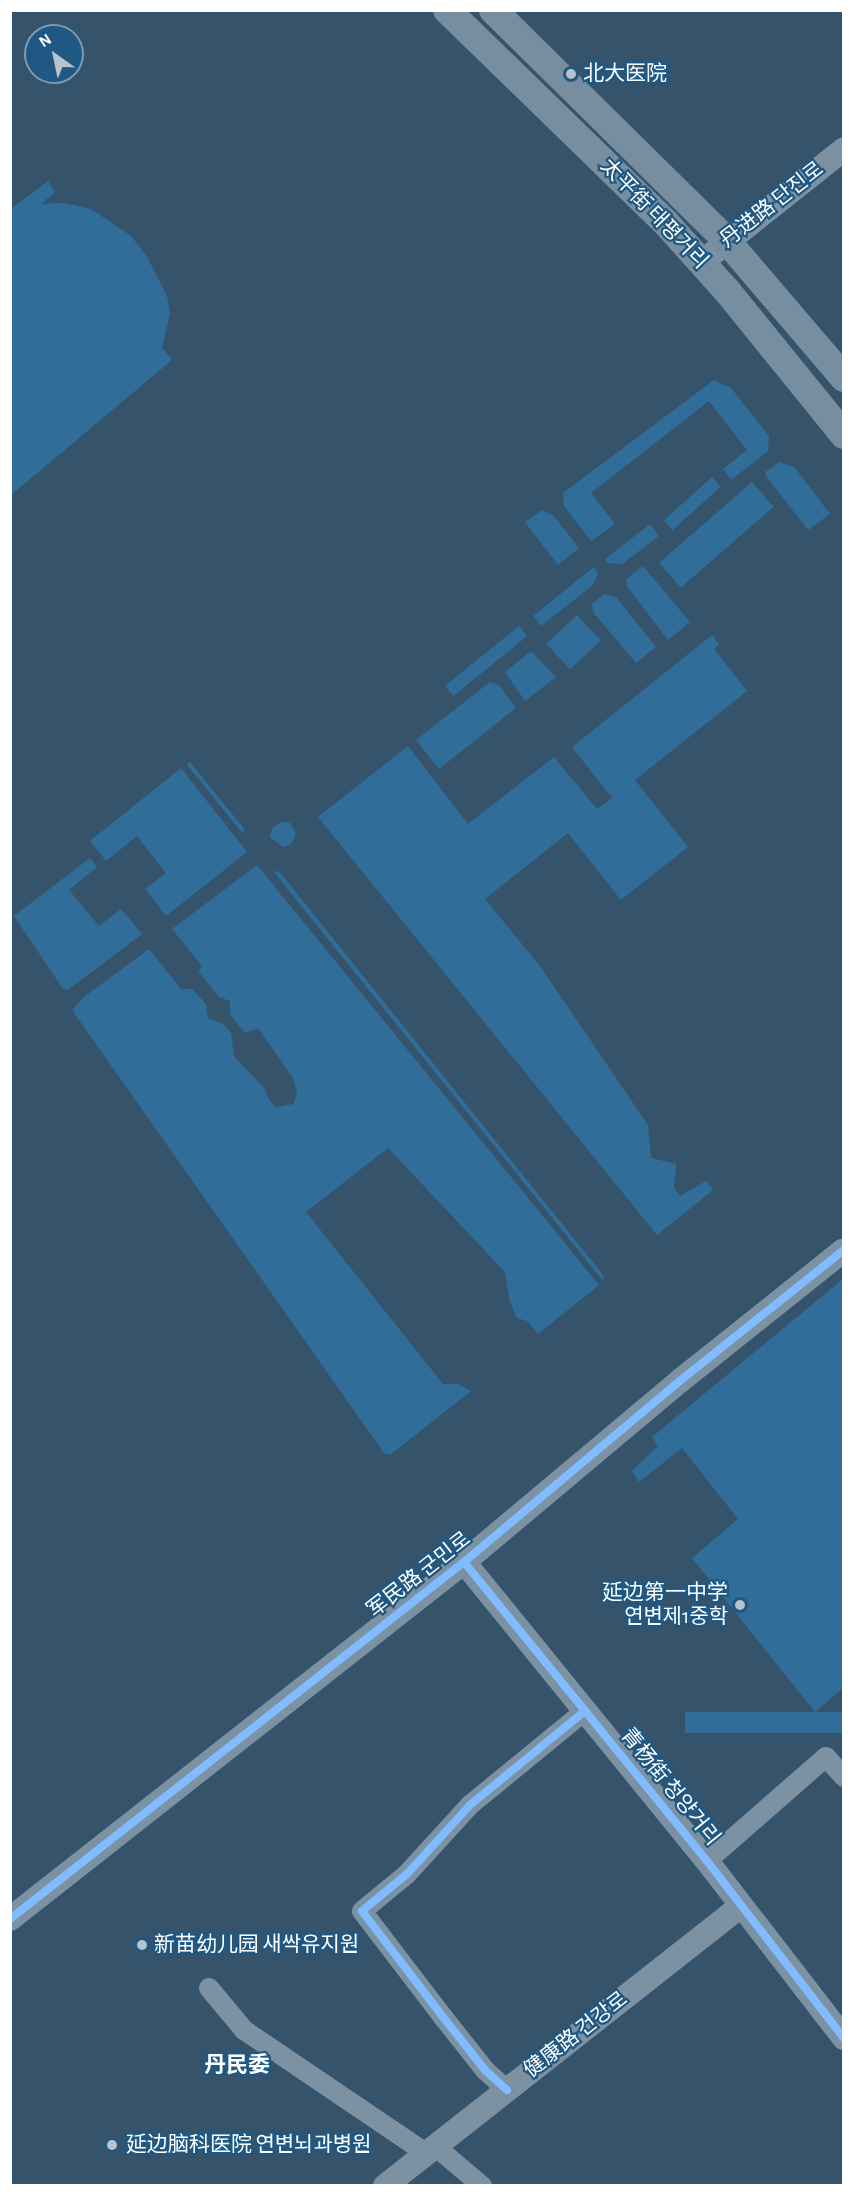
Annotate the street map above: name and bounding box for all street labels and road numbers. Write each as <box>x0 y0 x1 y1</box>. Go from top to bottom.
street label: 太平街 태평거리 <box>595 154 713 274</box>
street label: 丹进路 단진로 <box>715 157 829 253</box>
street label: 军民路 군민로 <box>362 1527 476 1623</box>
street label: 青杨街 청양거리 <box>615 1723 725 1851</box>
street label: 健康路 건강로 <box>519 1987 633 2083</box>

